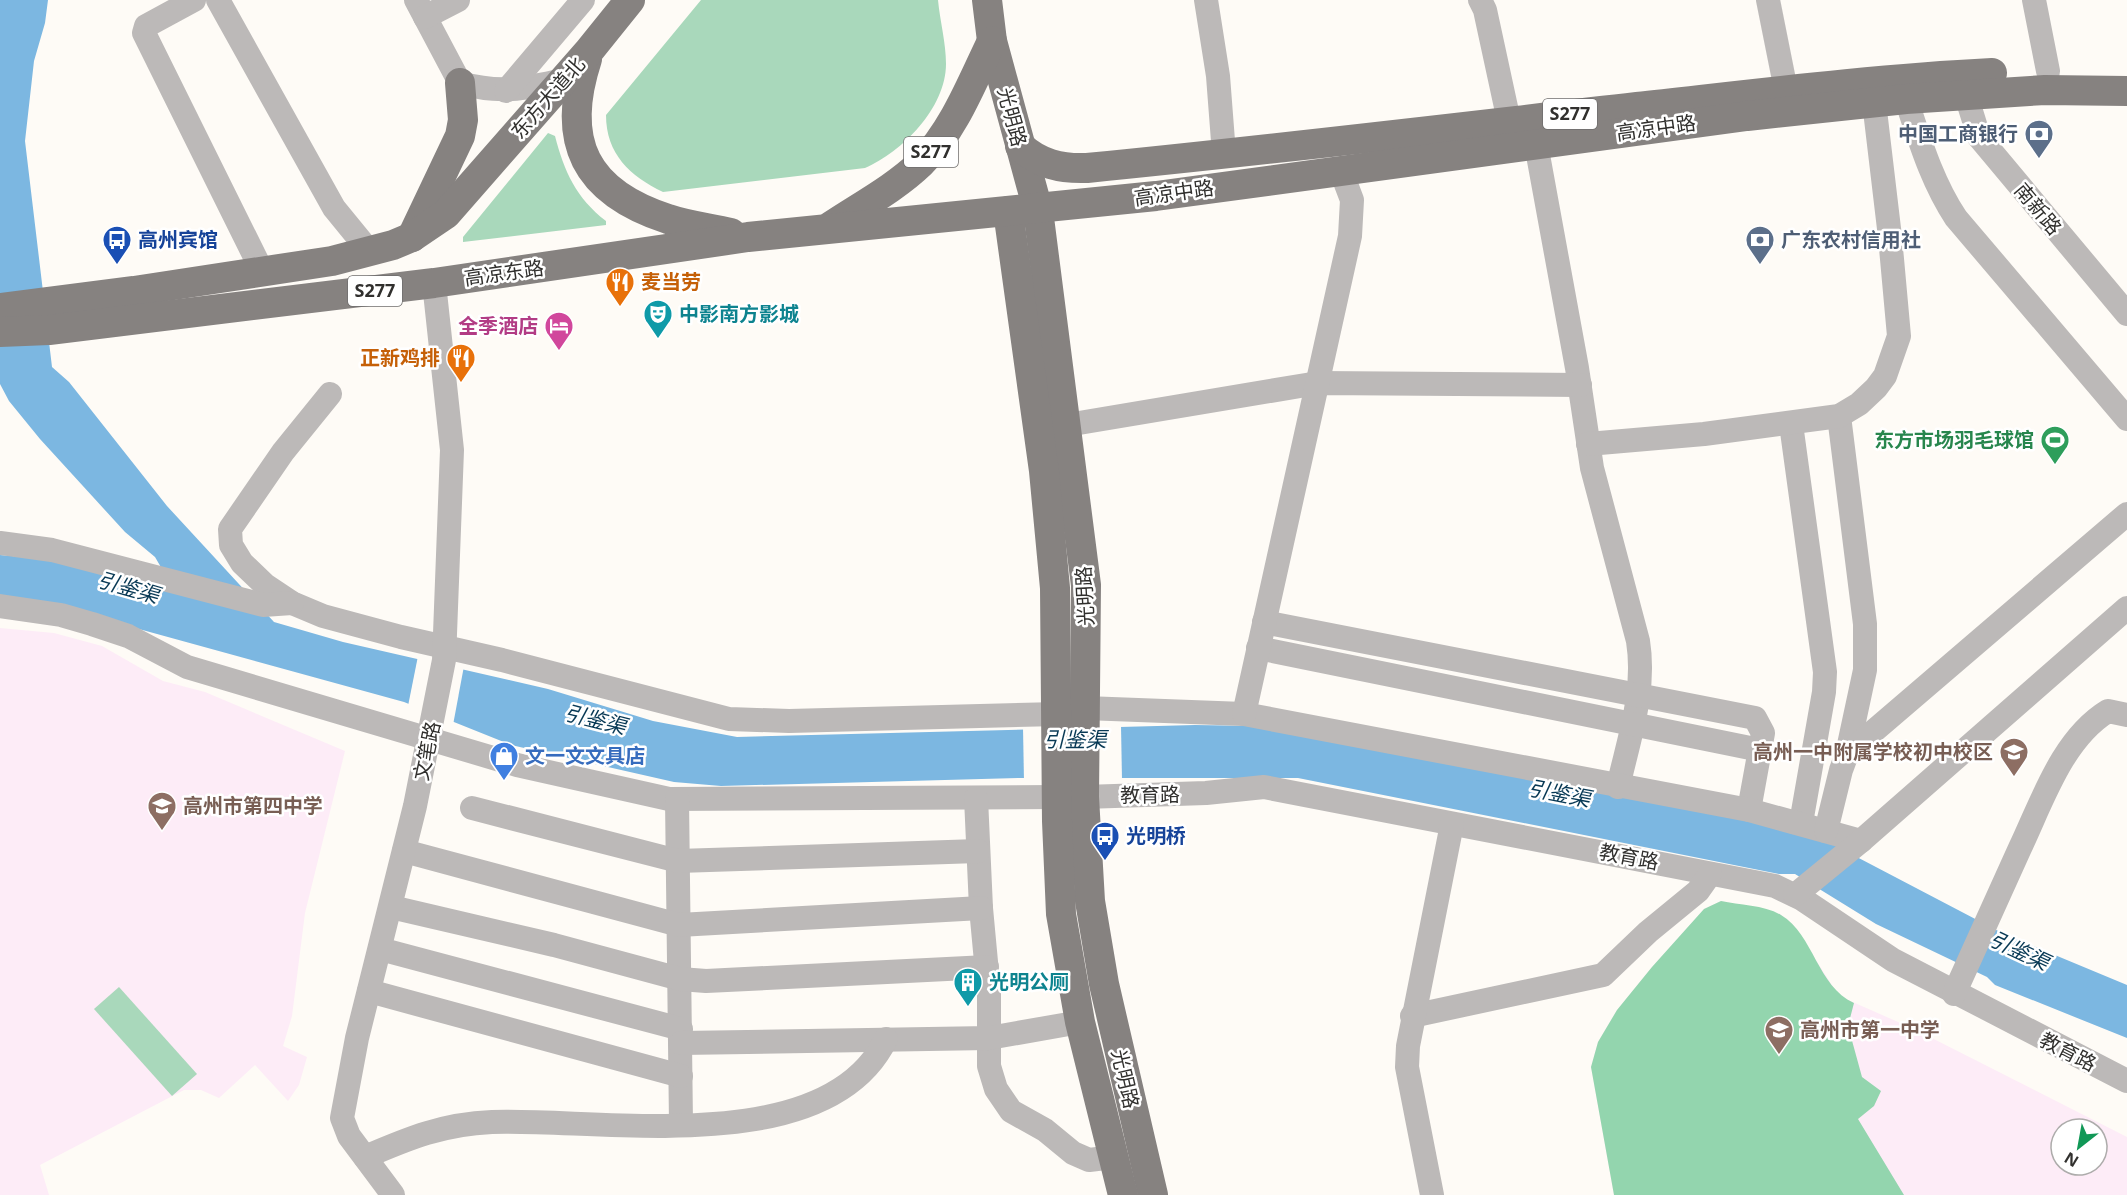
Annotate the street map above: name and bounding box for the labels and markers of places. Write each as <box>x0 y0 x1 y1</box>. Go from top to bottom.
bank icon: 中国工商银行 <box>2023 118 2055 160</box>
place label: 中国工商银行 <box>1898 120 2018 147</box>
bus stop icon: 高州宾馆 <box>101 224 133 266</box>
bank icon: 广东农村信用社 <box>1744 224 1776 266</box>
place label: 高州宾馆 <box>138 226 218 253</box>
place label: 广东农村信用社 <box>1781 226 1921 253</box>
restaurant icon: 麦当劳 <box>604 266 636 308</box>
place label: 麦当劳 <box>641 268 701 295</box>
theatre icon: 中影南方影城 <box>642 298 674 340</box>
place label: 中影南方影城 <box>679 300 799 327</box>
hotel icon: 全季酒店 <box>543 310 575 352</box>
place label: 全季酒店 <box>458 312 538 339</box>
restaurant icon: 正新鸡排 <box>445 342 477 384</box>
place label: 正新鸡排 <box>360 344 440 371</box>
sports icon: 东方市场羽毛球馆 <box>2039 424 2071 466</box>
place label: 东方市场羽毛球馆 <box>1874 426 2034 453</box>
school or university icon: 高州一中附属学校初中校区 <box>1998 736 2030 778</box>
place label: 高州一中附属学校初中校区 <box>1753 738 1993 765</box>
shop icon: 文一文文具店 <box>488 740 520 782</box>
place label: 文一文文具店 <box>525 742 645 769</box>
school or university icon: 高州市第四中学 <box>146 790 178 832</box>
place label: 高州市第四中学 <box>183 792 323 819</box>
bus stop icon: 光明桥 <box>1089 820 1121 862</box>
place label: 光明桥 <box>1126 822 1186 849</box>
building icon: 光明公厕 <box>952 966 984 1008</box>
place label: 光明公厕 <box>989 968 1069 995</box>
school or university icon: 高州市第一中学 <box>1763 1014 1795 1056</box>
place label: 高州市第一中学 <box>1800 1016 1940 1043</box>

